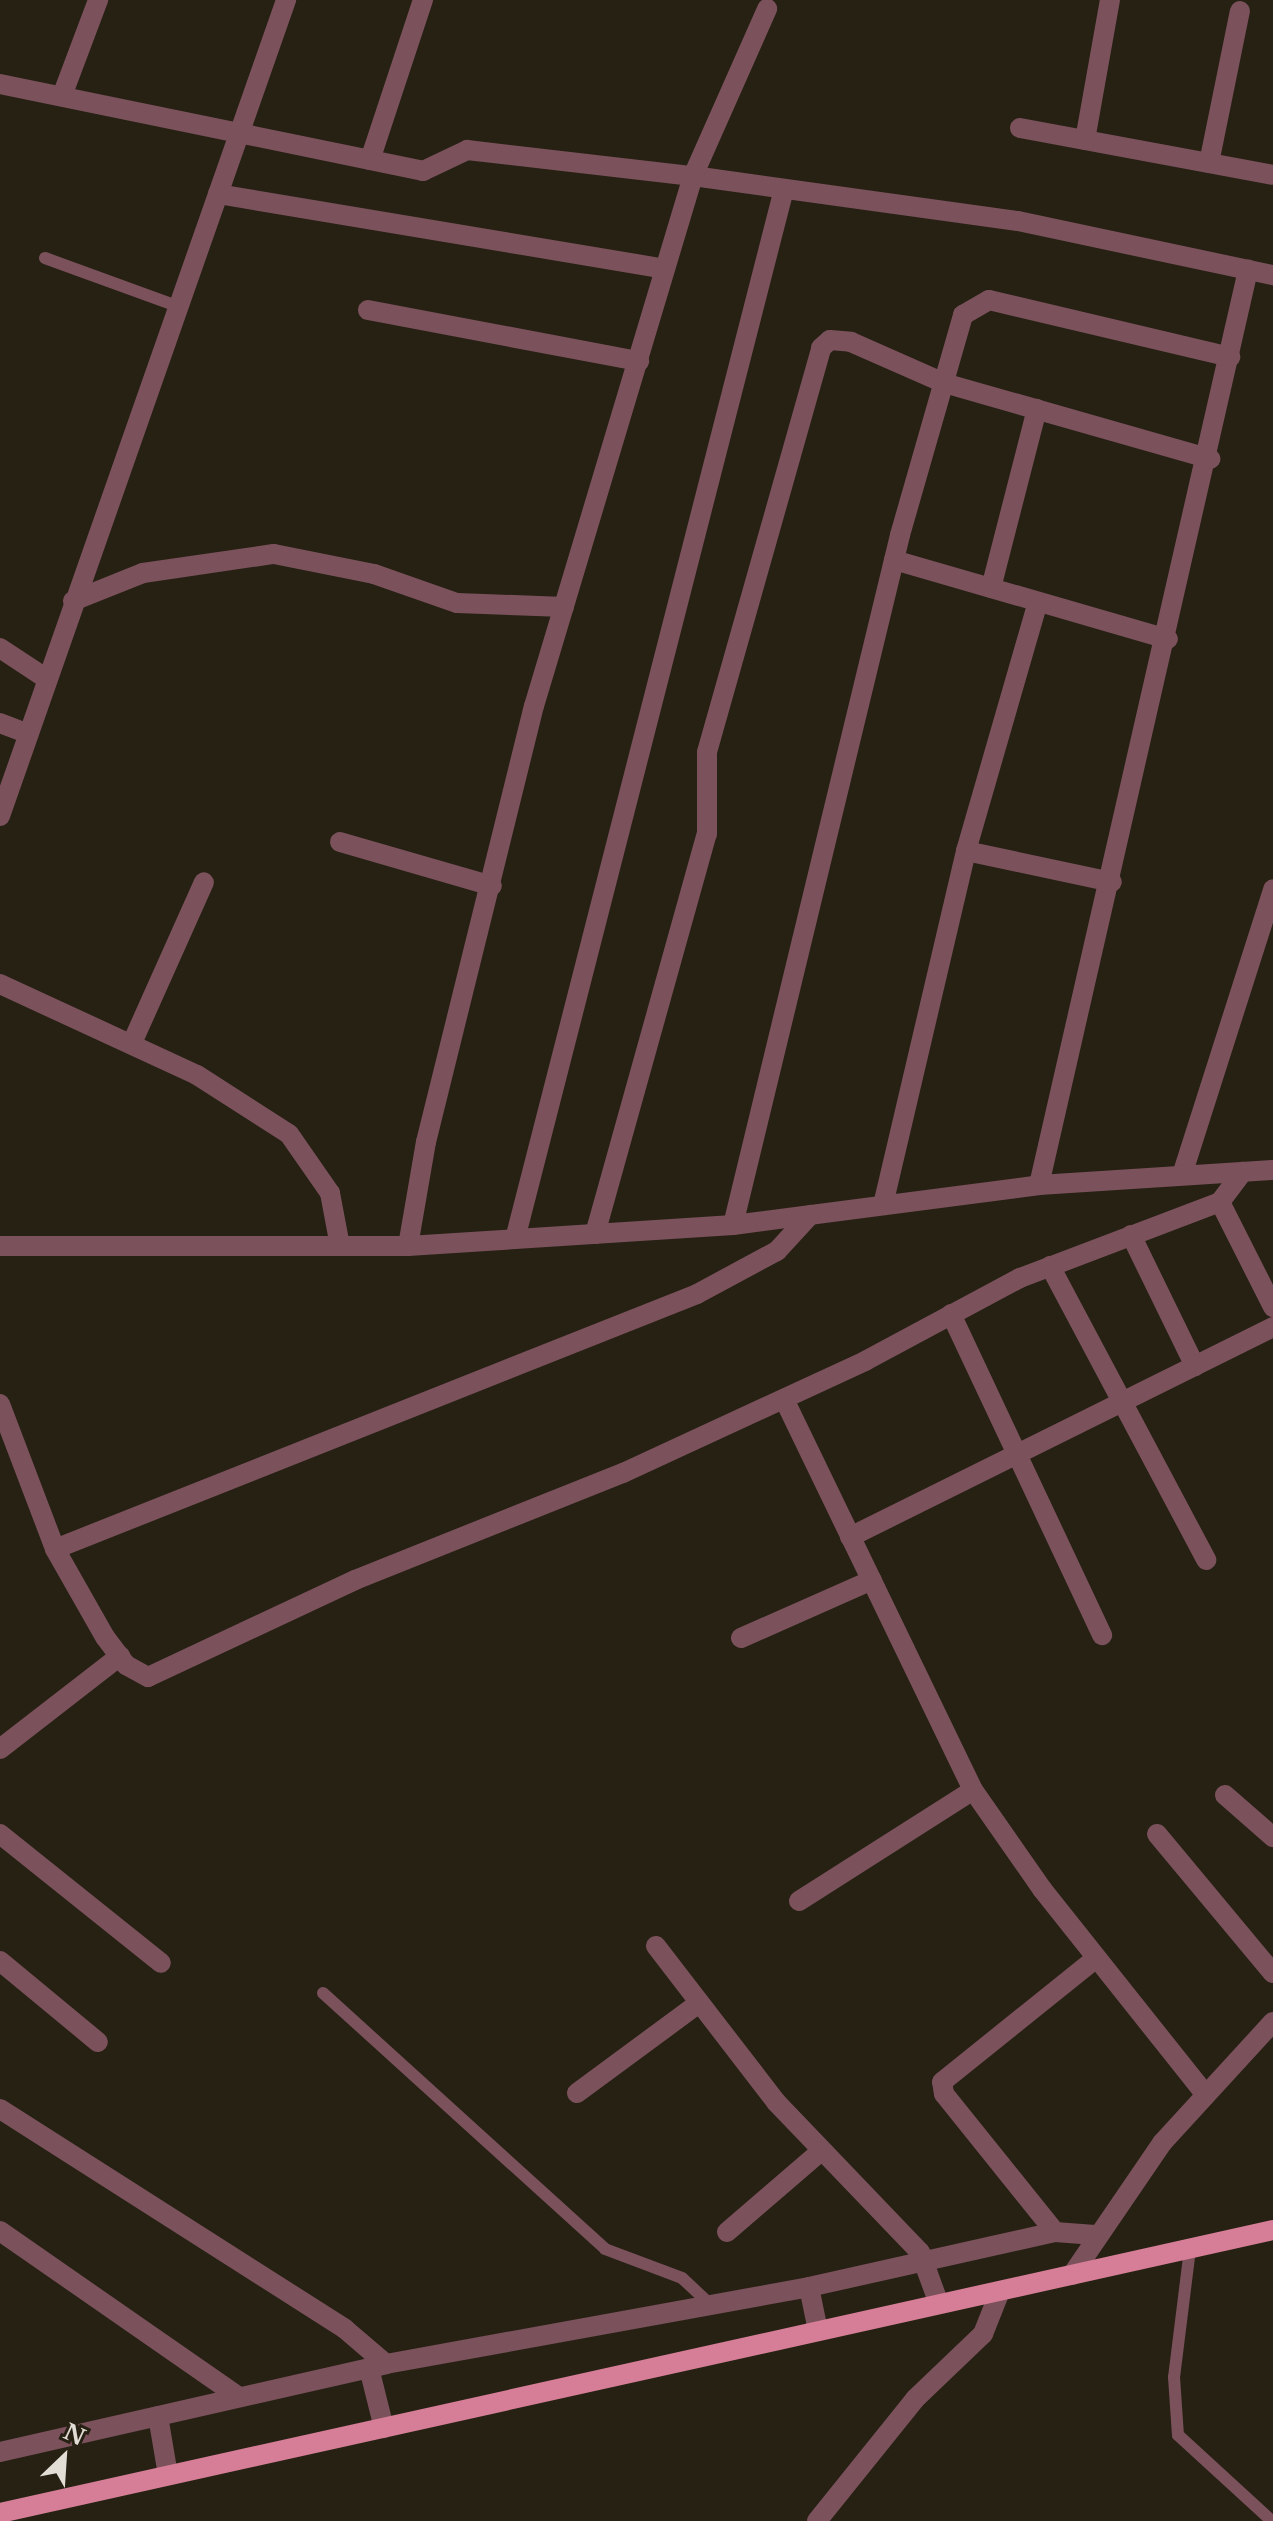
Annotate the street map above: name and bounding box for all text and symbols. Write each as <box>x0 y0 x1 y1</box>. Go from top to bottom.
north arrow <box>24 2417 104 2497</box>
text: N <box>59 2418 89 2451</box>

